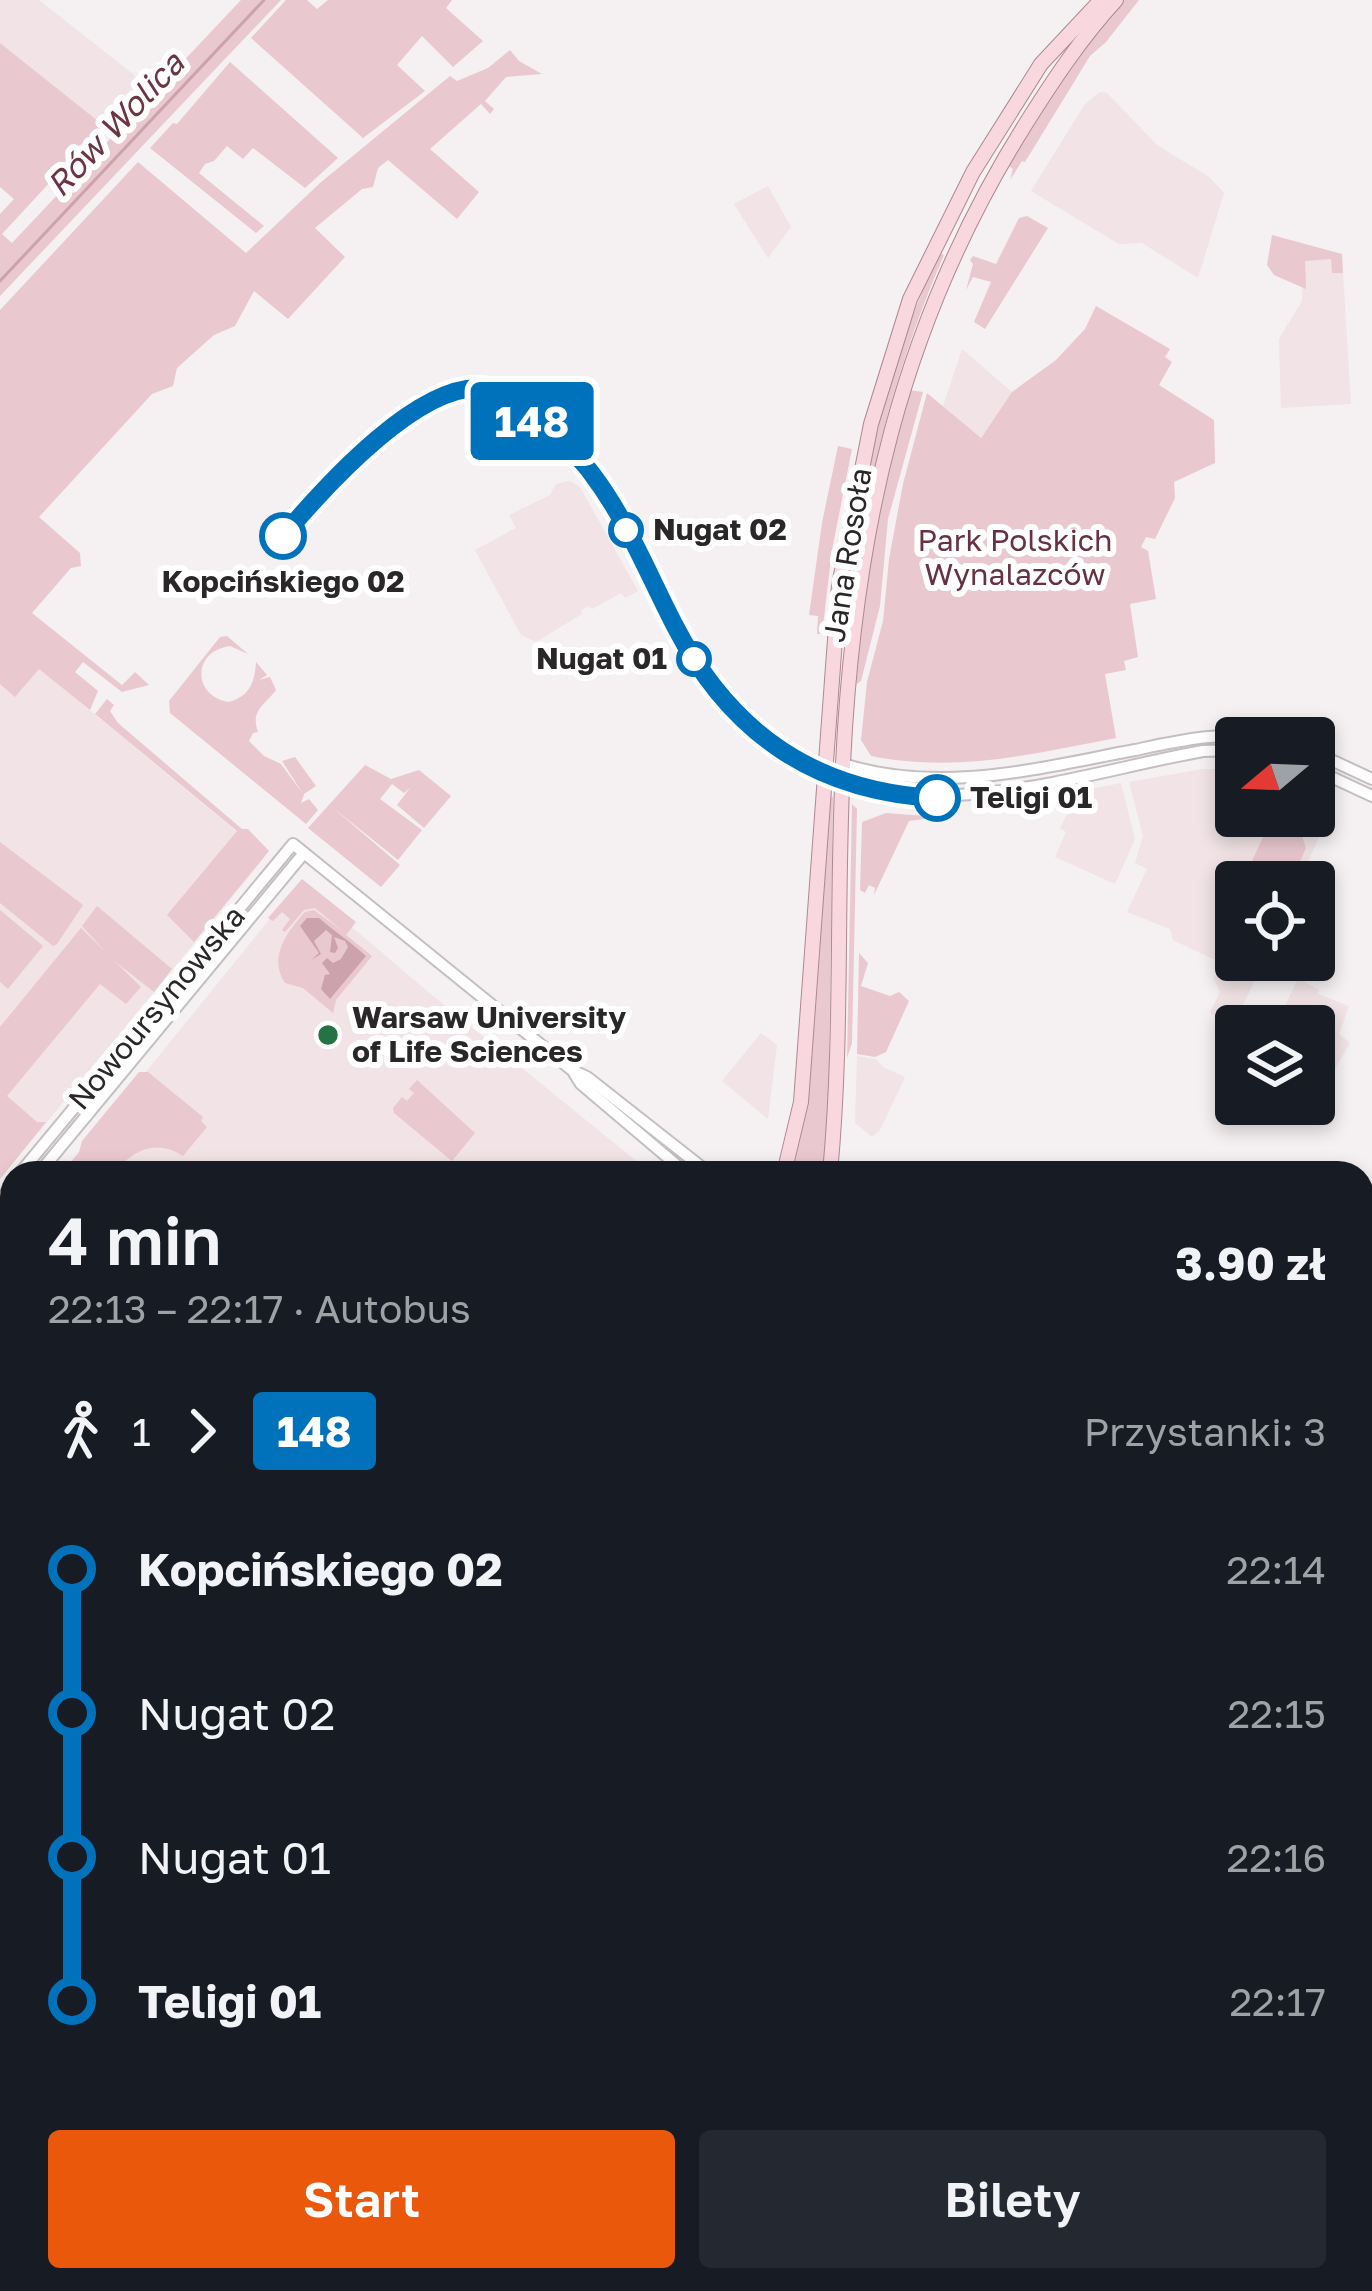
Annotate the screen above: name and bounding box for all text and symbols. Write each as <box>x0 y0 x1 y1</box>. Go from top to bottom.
water label: Rów Wolica <box>38 43 192 204</box>
line badge: 148 <box>463 382 601 460</box>
text: 148 <box>495 396 569 446</box>
street label: Jana Rosoła <box>815 465 879 645</box>
place label: Nugat 02 <box>653 511 787 547</box>
marker: Kopcińskiego 02 <box>261 514 305 558</box>
marker: Nugat 02 <box>610 514 642 546</box>
park label: Park Polskich Wynalazców <box>917 522 1113 592</box>
place label: Kopcińskiego 02 <box>161 563 405 599</box>
place label: Nugat 01 <box>536 640 667 676</box>
marker: Nugat 01 <box>678 643 710 675</box>
north arrow <box>1215 717 1335 837</box>
map controls <box>1215 717 1335 1125</box>
marker: Teligi 01 <box>915 776 959 820</box>
place label: Teligi 01 <box>970 779 1092 815</box>
button: locate <box>1215 861 1335 981</box>
street label: Nowoursynowska <box>60 898 252 1117</box>
place label: Warsaw University of Life Sciences <box>352 999 626 1069</box>
button: layers <box>1215 1005 1335 1125</box>
marker: Warsaw University of Life Sciences <box>315 1022 341 1048</box>
text: 4 min <box>48 1200 222 1280</box>
text: 3.90 zł <box>1175 1236 1326 1290</box>
text: 22:13 – 22:17 · Autobus <box>48 1285 471 1332</box>
icon: walk <box>48 1398 114 1464</box>
icon: forward <box>169 1398 235 1464</box>
text: 148 <box>277 1406 352 1456</box>
text: 1 <box>132 1408 151 1455</box>
text: Przystanki: 3 <box>1084 1408 1326 1455</box>
text: Kopcińskiego 02 <box>138 1542 503 1596</box>
text: 22:14 <box>1226 1546 1326 1593</box>
text: Nugat 02 <box>138 1686 335 1740</box>
text: 22:15 <box>1228 1690 1326 1737</box>
text: Nugat 01 <box>138 1830 331 1884</box>
text: 22:16 <box>1227 1834 1326 1881</box>
text: Teligi 01 <box>138 1974 321 2028</box>
text: 22:17 <box>1229 1978 1326 2025</box>
button: Start <box>48 2130 675 2268</box>
button: Bilety <box>699 2130 1326 2268</box>

